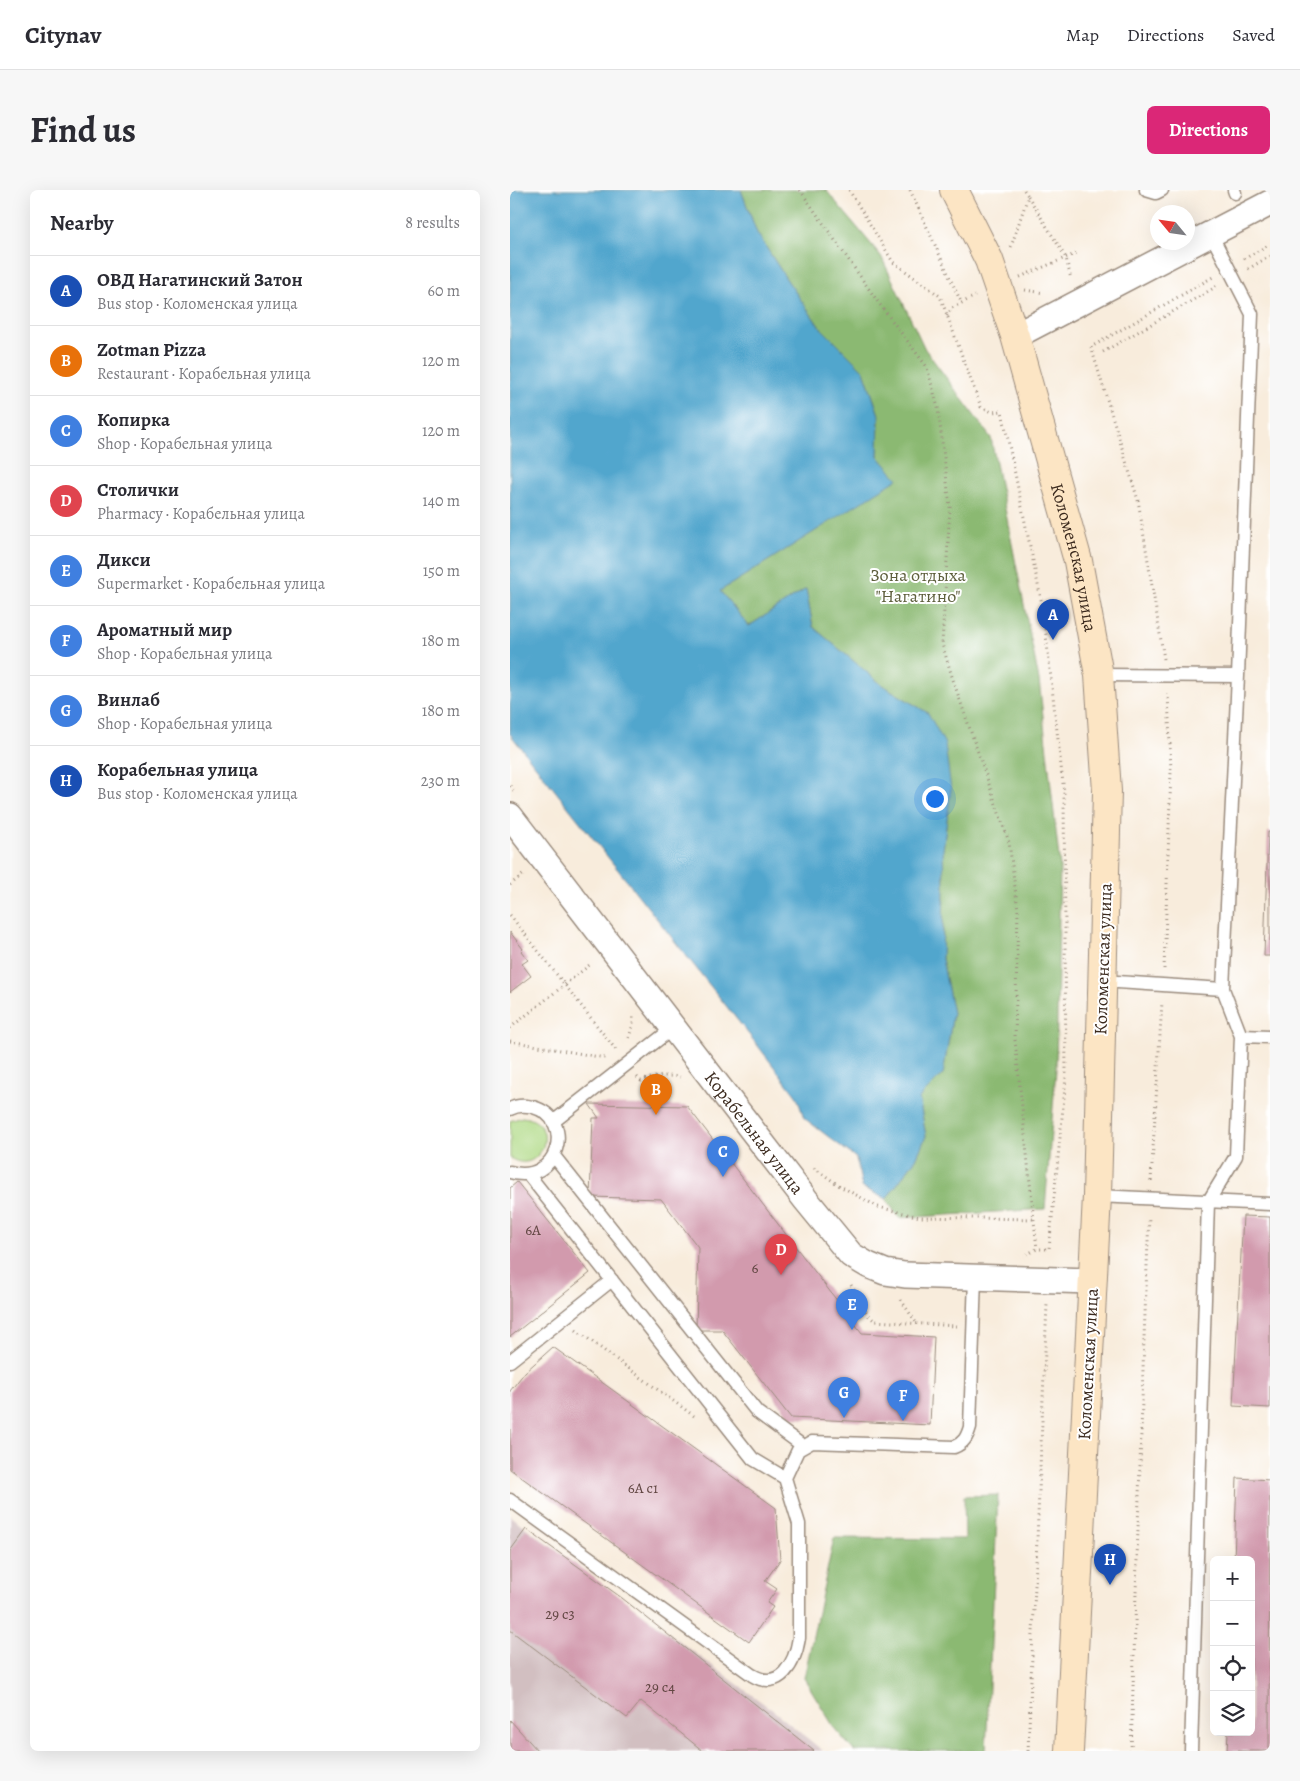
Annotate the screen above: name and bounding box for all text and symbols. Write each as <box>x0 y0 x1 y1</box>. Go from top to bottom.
text: Citynav <box>25 19 101 51</box>
text: Map <box>1066 23 1099 47</box>
text: Directions <box>1127 23 1204 47</box>
text: Saved <box>1232 23 1275 47</box>
text: Find us <box>30 106 136 154</box>
button: Directions <box>1147 106 1270 154</box>
north arrow <box>1150 205 1195 250</box>
text: Nearby <box>50 209 113 237</box>
text: 8 results <box>405 212 460 234</box>
text: ОВД Нагатинский Затон <box>97 267 303 293</box>
text: A <box>61 280 71 302</box>
text: 60 m <box>428 280 460 302</box>
text: Bus stop · Коломенская улица <box>97 293 298 315</box>
text: Zotman Pizza <box>97 337 206 363</box>
text: B <box>61 350 71 372</box>
text: 120 m <box>422 350 460 372</box>
text: Restaurant · Корабельная улица <box>97 363 311 385</box>
text: Копирка <box>97 407 170 433</box>
text: C <box>61 420 71 442</box>
text: 120 m <box>422 420 460 442</box>
text: Shop · Корабельная улица <box>97 433 272 455</box>
text: Столички <box>97 477 179 503</box>
street label: Коломенская улица <box>1045 480 1103 635</box>
text: D <box>60 490 72 512</box>
text: 140 m <box>422 490 460 512</box>
text: Pharmacy · Корабельная улица <box>97 503 305 525</box>
text: Дикси <box>97 547 151 573</box>
text: E <box>61 560 71 582</box>
text: 150 m <box>423 560 460 582</box>
park label: Зона отдыха "Нагатино" <box>870 563 966 608</box>
text: Supermarket · Корабельная улица <box>97 573 325 595</box>
pin: A <box>1037 599 1069 640</box>
text: Ароматный мир <box>97 617 232 643</box>
text: F <box>62 630 70 652</box>
text: 180 m <box>422 630 460 652</box>
text: Shop · Корабельная улица <box>97 643 272 665</box>
text: Винлаб <box>97 687 160 713</box>
text: G <box>61 700 71 722</box>
text: 180 m <box>422 700 460 722</box>
text: Shop · Корабельная улица <box>97 713 272 735</box>
text: Корабельная улица <box>97 757 258 783</box>
text: H <box>60 770 72 792</box>
text: 230 m <box>421 770 460 792</box>
text: Bus stop · Коломенская улица <box>97 783 298 805</box>
your location <box>922 786 948 812</box>
street label: Коломенская улица <box>1088 882 1118 1035</box>
street label: Корабельная улица <box>699 1066 810 1200</box>
pin: B <box>640 1074 672 1115</box>
pin: C <box>707 1136 739 1177</box>
house number: 6А <box>525 1220 541 1240</box>
pin: D <box>765 1234 797 1275</box>
house number: 6 <box>752 1258 759 1278</box>
street label: Коломенская улица <box>1072 1287 1104 1441</box>
pin: E <box>836 1289 868 1330</box>
pin: G <box>828 1377 860 1418</box>
pin: F <box>887 1380 919 1421</box>
house number: 6А с1 <box>628 1478 658 1498</box>
pin: H <box>1094 1544 1126 1585</box>
map controls <box>1210 1556 1255 1736</box>
button: + <box>1210 1556 1255 1601</box>
button: − <box>1210 1601 1255 1646</box>
house number: 29 с3 <box>545 1604 575 1624</box>
button: locate <box>1210 1646 1255 1691</box>
house number: 29 с4 <box>645 1677 675 1697</box>
button: layers <box>1210 1691 1255 1736</box>

